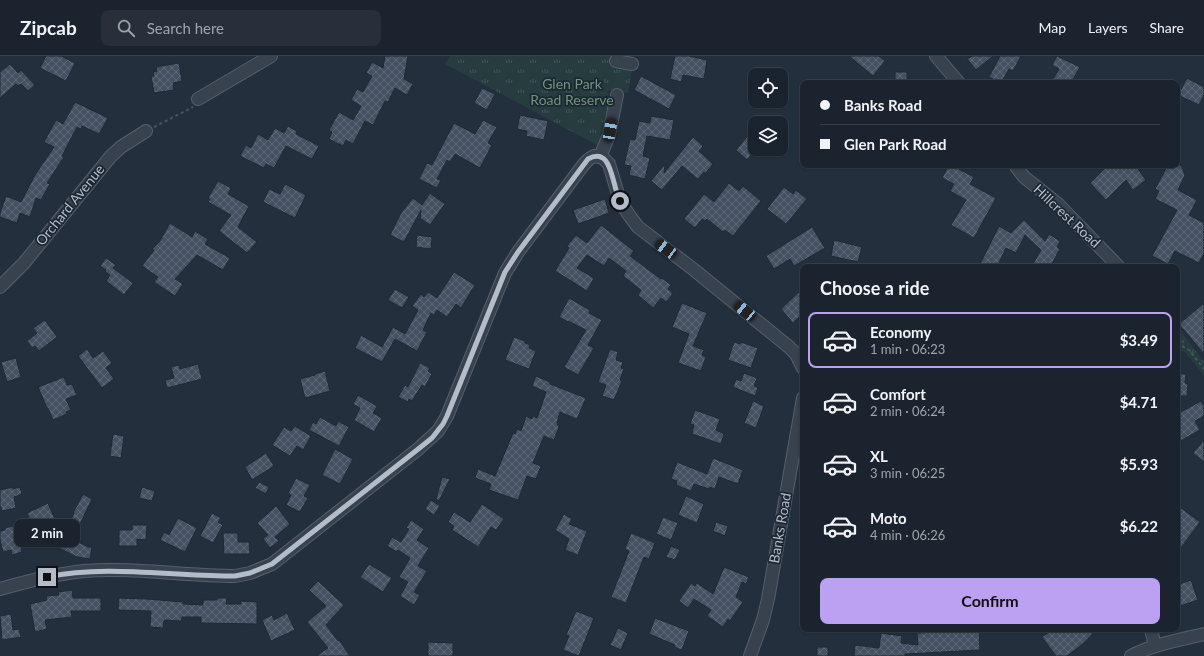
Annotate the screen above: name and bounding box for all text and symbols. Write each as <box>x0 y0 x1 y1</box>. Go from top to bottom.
search box <box>101 10 381 46</box>
text: Zipcab <box>20 16 77 39</box>
icon: search <box>115 17 137 39</box>
text: Search here <box>147 19 224 37</box>
text: Map <box>1038 19 1066 36</box>
text: Layers <box>1088 19 1128 36</box>
text: Share <box>1150 19 1184 36</box>
map controls <box>748 68 788 156</box>
button: locate <box>748 68 788 108</box>
park label: Glen Park Road Reserve <box>530 75 614 108</box>
text: Banks Road <box>844 96 922 114</box>
button: layers <box>748 116 788 156</box>
car <box>602 117 618 143</box>
text: Glen Park Road <box>844 135 947 153</box>
street label: Orchard Avenue <box>32 161 108 249</box>
street label: Hillcrest Road <box>1030 180 1104 251</box>
route start <box>611 192 629 210</box>
car <box>653 237 679 261</box>
text: Choose a ride <box>820 277 929 299</box>
car <box>732 299 758 323</box>
icon: car <box>822 322 858 358</box>
text: Economy <box>870 323 931 341</box>
text: $3.49 <box>1120 331 1158 349</box>
text: 1 min · 06:23 <box>870 341 945 357</box>
icon: car <box>822 384 858 420</box>
text: Comfort <box>870 385 926 403</box>
text: $4.71 <box>1120 393 1158 411</box>
text: 2 min · 06:24 <box>870 403 945 419</box>
icon: car <box>822 446 858 482</box>
text: XL <box>870 447 888 465</box>
text: $5.93 <box>1120 455 1158 473</box>
text: 3 min · 06:25 <box>870 465 945 481</box>
street label: Banks Road <box>765 491 794 565</box>
icon: car <box>822 508 858 544</box>
text: Moto <box>870 509 907 527</box>
text: $6.22 <box>1120 517 1158 535</box>
callout: 2 min <box>14 519 80 547</box>
text: 2 min <box>31 525 63 541</box>
text: 4 min · 06:26 <box>870 527 945 543</box>
route end <box>38 568 56 586</box>
button: Confirm <box>820 578 1160 624</box>

